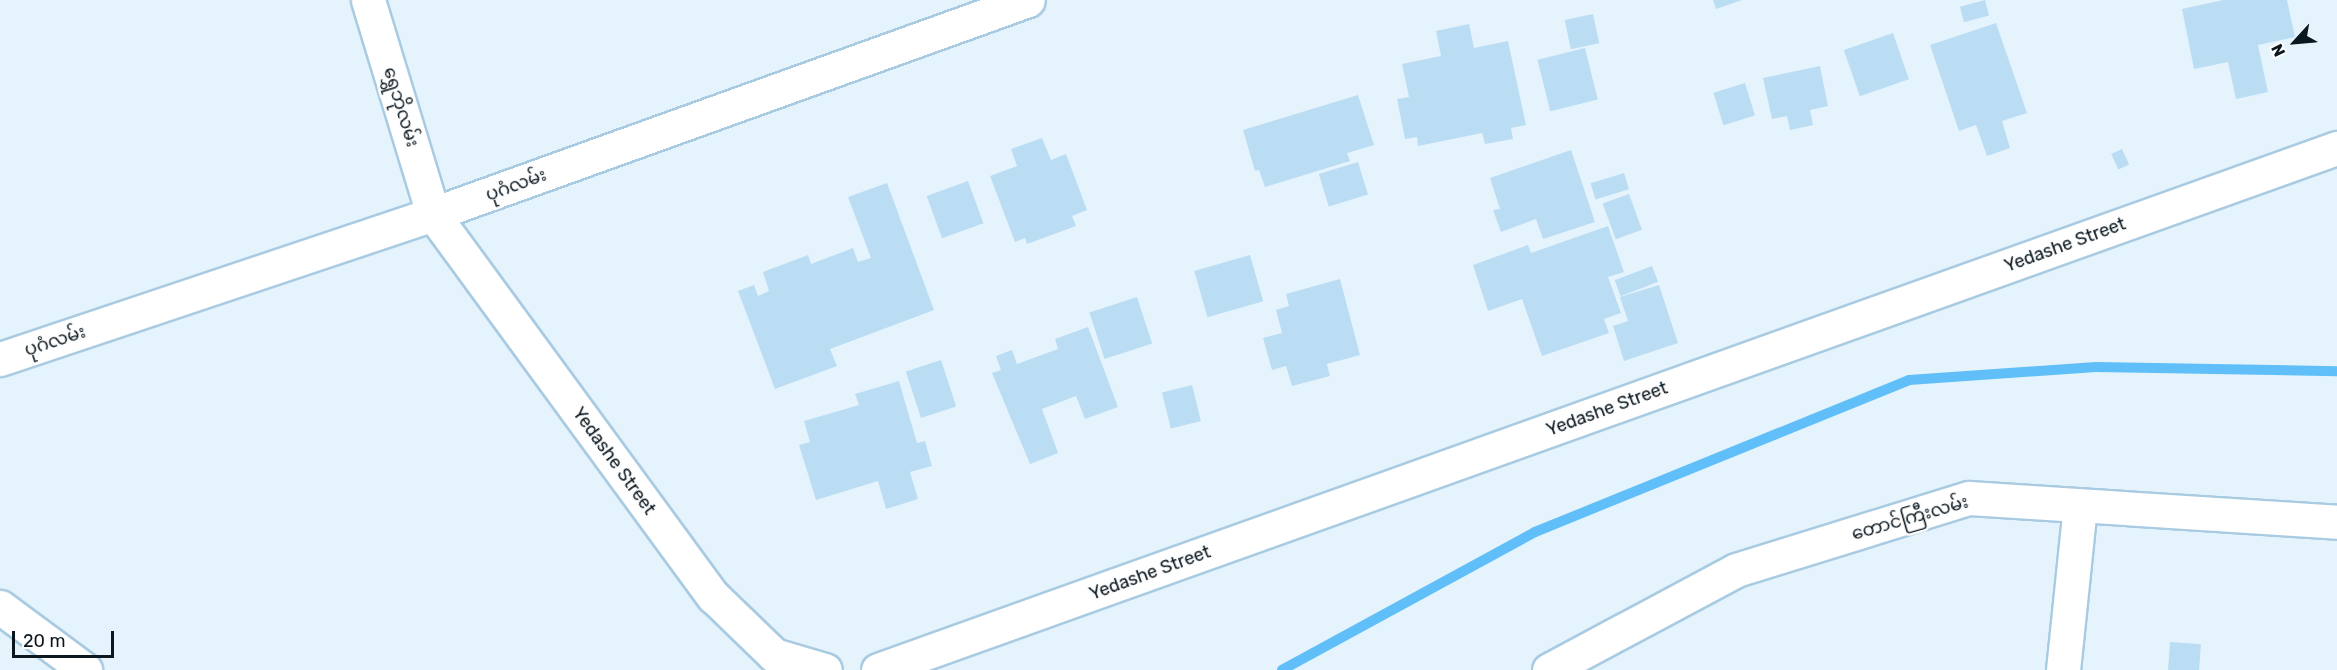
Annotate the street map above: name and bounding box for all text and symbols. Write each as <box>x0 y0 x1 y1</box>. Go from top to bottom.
north arrow <box>2265 12 2325 72</box>
text: N <box>2267 41 2289 59</box>
street label: ရွှေဘိုလမ်း <box>379 64 423 150</box>
street label: ပုဂံလမ်း <box>483 164 549 206</box>
street label: Yedashe Street <box>2001 213 2129 277</box>
street label: ပုဂံလမ်း <box>22 321 88 361</box>
street label: Yedashe Street <box>1543 377 1671 441</box>
street label: Yedashe Street <box>568 403 660 519</box>
street label: တောင်ကြီးလမ်း <box>1849 491 1971 545</box>
street label: Yedashe Street <box>1086 541 1214 605</box>
scale bar <box>15 619 117 657</box>
text: 20 m <box>23 630 65 652</box>

